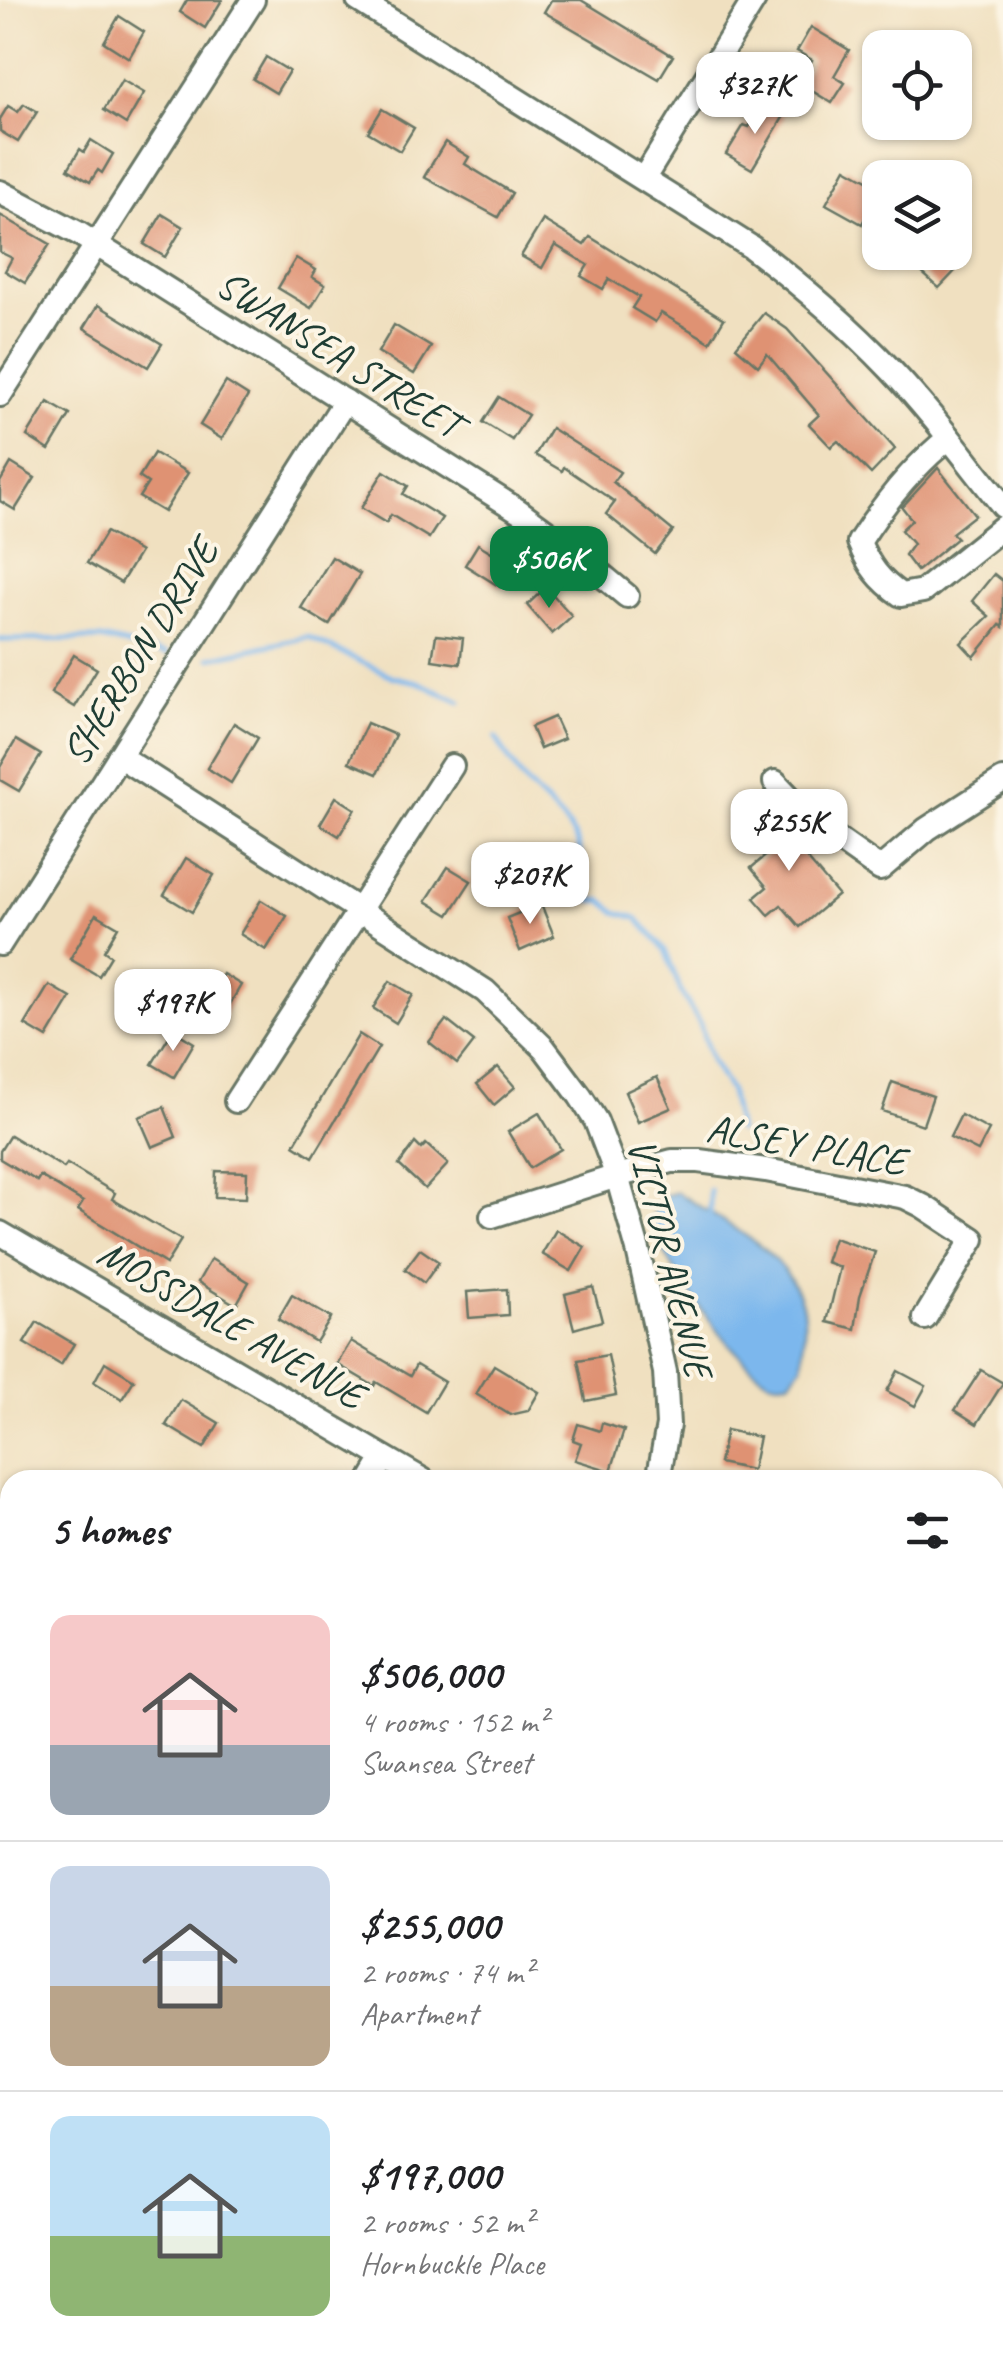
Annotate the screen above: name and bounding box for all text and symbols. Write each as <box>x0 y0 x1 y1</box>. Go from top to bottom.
map controls <box>862 30 972 270</box>
button: locate <box>862 30 972 140</box>
pin: $327K <box>685 52 825 137</box>
text: $327K <box>718 64 792 105</box>
button: layers <box>862 160 972 270</box>
street label: SWANSEA STREET <box>207 259 479 454</box>
street label: SHERBON DRIVE <box>51 526 232 774</box>
pin: $506K <box>479 526 619 611</box>
text: $506K <box>512 538 586 579</box>
pin: $255K <box>719 789 859 874</box>
text: $255K <box>753 801 825 842</box>
pin: $207K <box>460 842 600 927</box>
text: $207K <box>493 854 567 895</box>
pin: $197K <box>103 969 243 1054</box>
text: $197K <box>136 981 210 1022</box>
street label: ALSEY PLACE <box>703 1103 914 1188</box>
street label: VICTOR AVENUE <box>616 1133 725 1388</box>
street label: MOSSDALE AVENUE <box>89 1228 377 1423</box>
icon: filters <box>900 1503 955 1558</box>
text: 5 homes <box>50 1504 168 1557</box>
text: $506,000 <box>360 1648 501 1701</box>
icon: home <box>130 1655 250 1775</box>
text: 4 rooms · 152 m² <box>360 1701 547 1742</box>
text: Swansea Street <box>360 1742 531 1783</box>
text: $255,000 <box>360 1899 499 1952</box>
icon: home <box>130 1906 250 2026</box>
text: 2 rooms · 74 m² <box>360 1952 533 1993</box>
text: Apartment <box>360 1993 478 2034</box>
text: $197,000 <box>360 2149 500 2202</box>
icon: home <box>130 2156 250 2276</box>
text: 2 rooms · 52 m² <box>360 2202 533 2243</box>
text: Hornbuckle Place <box>360 2243 544 2284</box>

